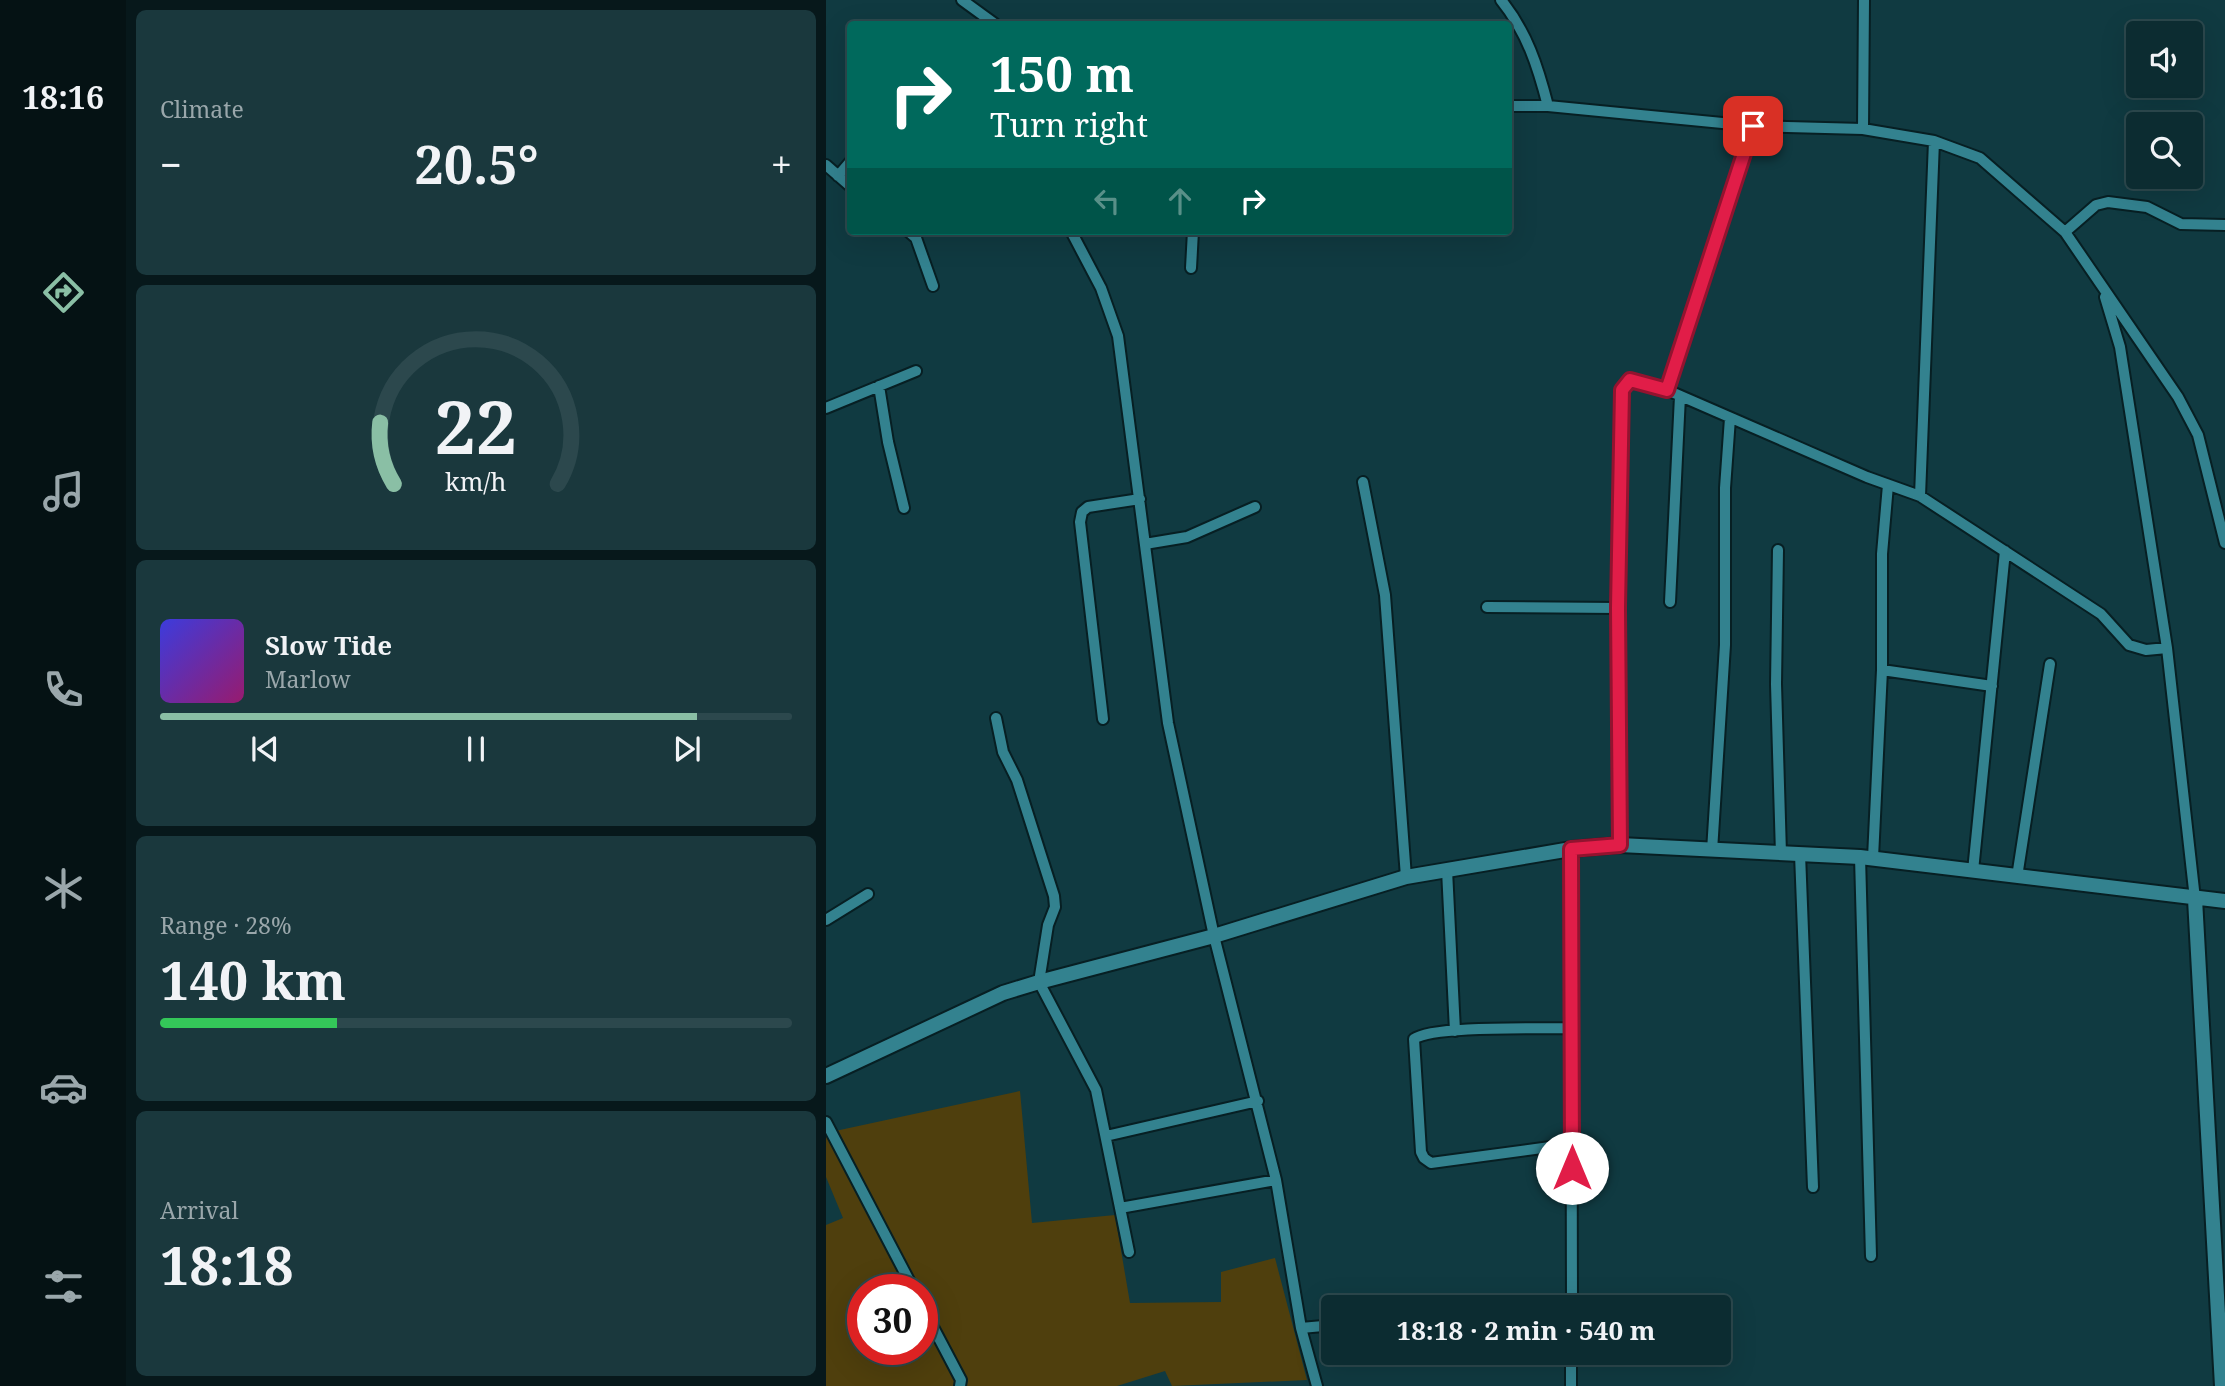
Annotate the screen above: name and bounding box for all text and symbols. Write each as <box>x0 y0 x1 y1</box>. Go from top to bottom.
map controls <box>2126 21 2203 189</box>
button: sound <box>2126 21 2203 98</box>
text: 150 m <box>990 40 1134 106</box>
icon: right <box>875 49 966 140</box>
text: 18:16 <box>22 75 104 118</box>
text: Climate <box>160 93 244 125</box>
pin <box>1723 96 1783 156</box>
text: Turn right <box>990 103 1148 146</box>
icon: arrive <box>1734 107 1772 145</box>
button: search <box>2126 112 2203 189</box>
text: 20.5° <box>414 128 539 199</box>
text: − <box>160 138 182 190</box>
text: + <box>771 138 792 190</box>
icon: left <box>1088 182 1126 220</box>
icon: ahead <box>1161 182 1199 220</box>
icon: right <box>1234 182 1272 220</box>
icon: directions <box>39 268 88 317</box>
text: 22 <box>435 376 517 475</box>
text: km/h <box>445 464 507 498</box>
icon: music <box>39 467 88 516</box>
text: Slow Tide <box>265 627 392 663</box>
text: Marlow <box>265 663 351 695</box>
icon: phone <box>39 665 88 714</box>
icon: previous <box>246 730 284 768</box>
icon: pause <box>457 730 495 768</box>
icon: next <box>668 730 706 768</box>
icon: climate <box>39 864 88 913</box>
text: Range · 28% <box>160 909 292 941</box>
text: 140 km <box>160 944 346 1015</box>
icon: car <box>39 1063 88 1112</box>
position arrow <box>1535 1131 1609 1205</box>
text: Arrival <box>160 1194 239 1226</box>
text: 18:18 <box>160 1229 293 1300</box>
icon: filters <box>39 1262 88 1311</box>
speed limit sign: 30 <box>847 1274 938 1365</box>
text: 18:18 · 2 min · 540 m <box>1396 1312 1656 1348</box>

